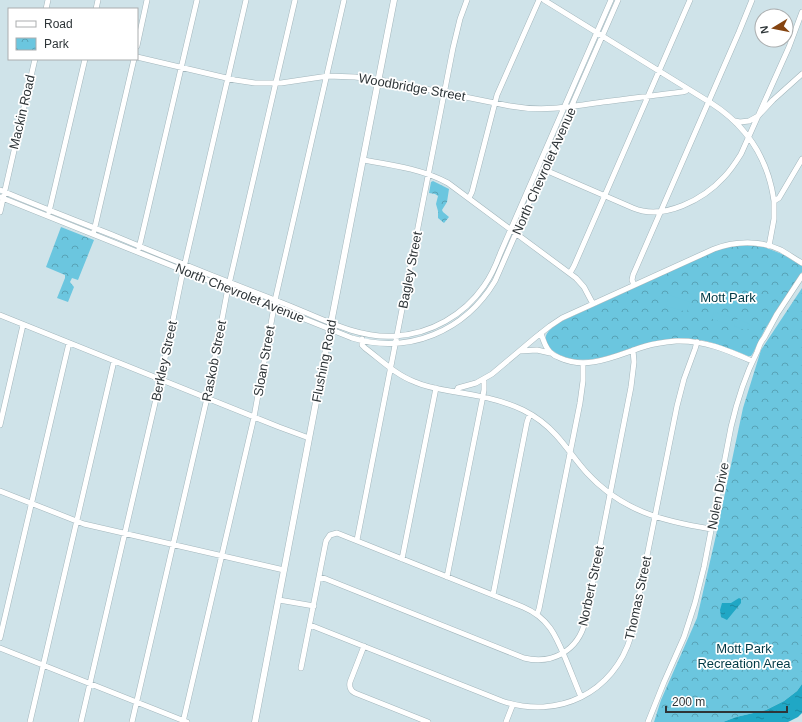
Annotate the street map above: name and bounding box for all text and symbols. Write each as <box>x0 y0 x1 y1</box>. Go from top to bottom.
legend <box>8 8 138 60</box>
north arrow <box>754 8 794 48</box>
text: Road <box>44 17 73 31</box>
text: N <box>758 25 771 35</box>
text: Park <box>44 37 70 51</box>
street label: Woodbridge Street <box>357 70 467 104</box>
street label: Mackin Road <box>6 73 38 151</box>
street label: North Chevrolet Avenue <box>509 105 579 237</box>
street label: Bagley Street <box>395 230 425 310</box>
street label: North Chevrolet Avenue <box>173 260 307 326</box>
park label: Mott Park <box>700 290 756 305</box>
street label: Flushing Road <box>309 318 339 404</box>
street label: Berkley Street <box>148 319 180 402</box>
street label: Raskob Street <box>199 319 229 403</box>
street label: Sloan Street <box>250 324 278 398</box>
street label: Nolen Drive <box>704 461 732 531</box>
street label: Norbert Street <box>575 544 607 627</box>
street label: Thomas Street <box>622 554 654 641</box>
park label: Mott Park Recreation Area <box>697 641 791 671</box>
scale bar <box>666 688 787 714</box>
text: 200 m <box>672 695 705 709</box>

